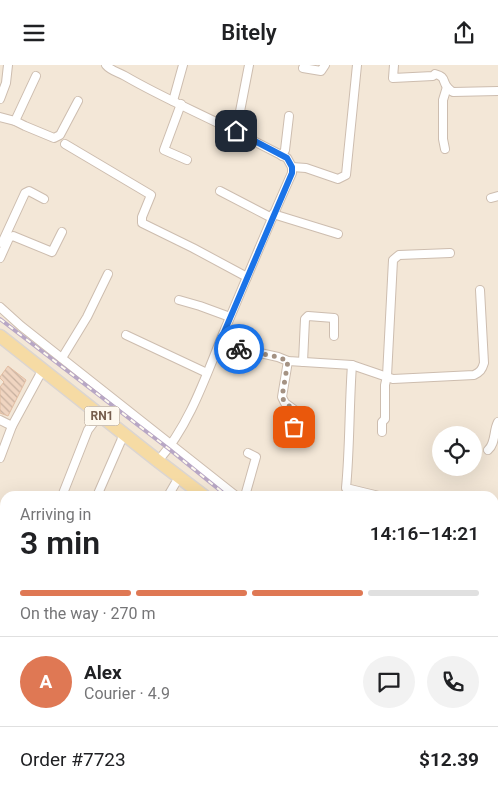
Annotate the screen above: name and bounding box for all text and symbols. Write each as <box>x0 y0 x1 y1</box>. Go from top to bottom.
icon: menu <box>20 19 48 47</box>
icon: share <box>450 19 478 47</box>
text: Bitely <box>221 20 277 45</box>
pin <box>215 110 257 152</box>
icon: home <box>222 117 250 145</box>
courier <box>214 324 264 374</box>
icon: bike <box>225 335 253 363</box>
pin <box>273 406 315 448</box>
road number: RN1 <box>84 407 120 426</box>
icon: bag <box>280 413 308 441</box>
map controls <box>432 426 482 476</box>
button: locate <box>432 426 482 476</box>
text: Arriving in <box>20 505 91 524</box>
text: 14:16–14:21 <box>370 522 479 545</box>
text: 3 min <box>20 524 100 562</box>
text: On the way · 270 m <box>20 604 156 623</box>
button: chat <box>363 656 415 708</box>
button: phone <box>427 656 479 708</box>
text: Alex <box>84 661 122 684</box>
text: A <box>40 670 52 693</box>
text: Courier · 4.9 <box>84 684 170 703</box>
text: Order #7723 <box>20 748 126 771</box>
text: $12.39 <box>419 748 479 771</box>

